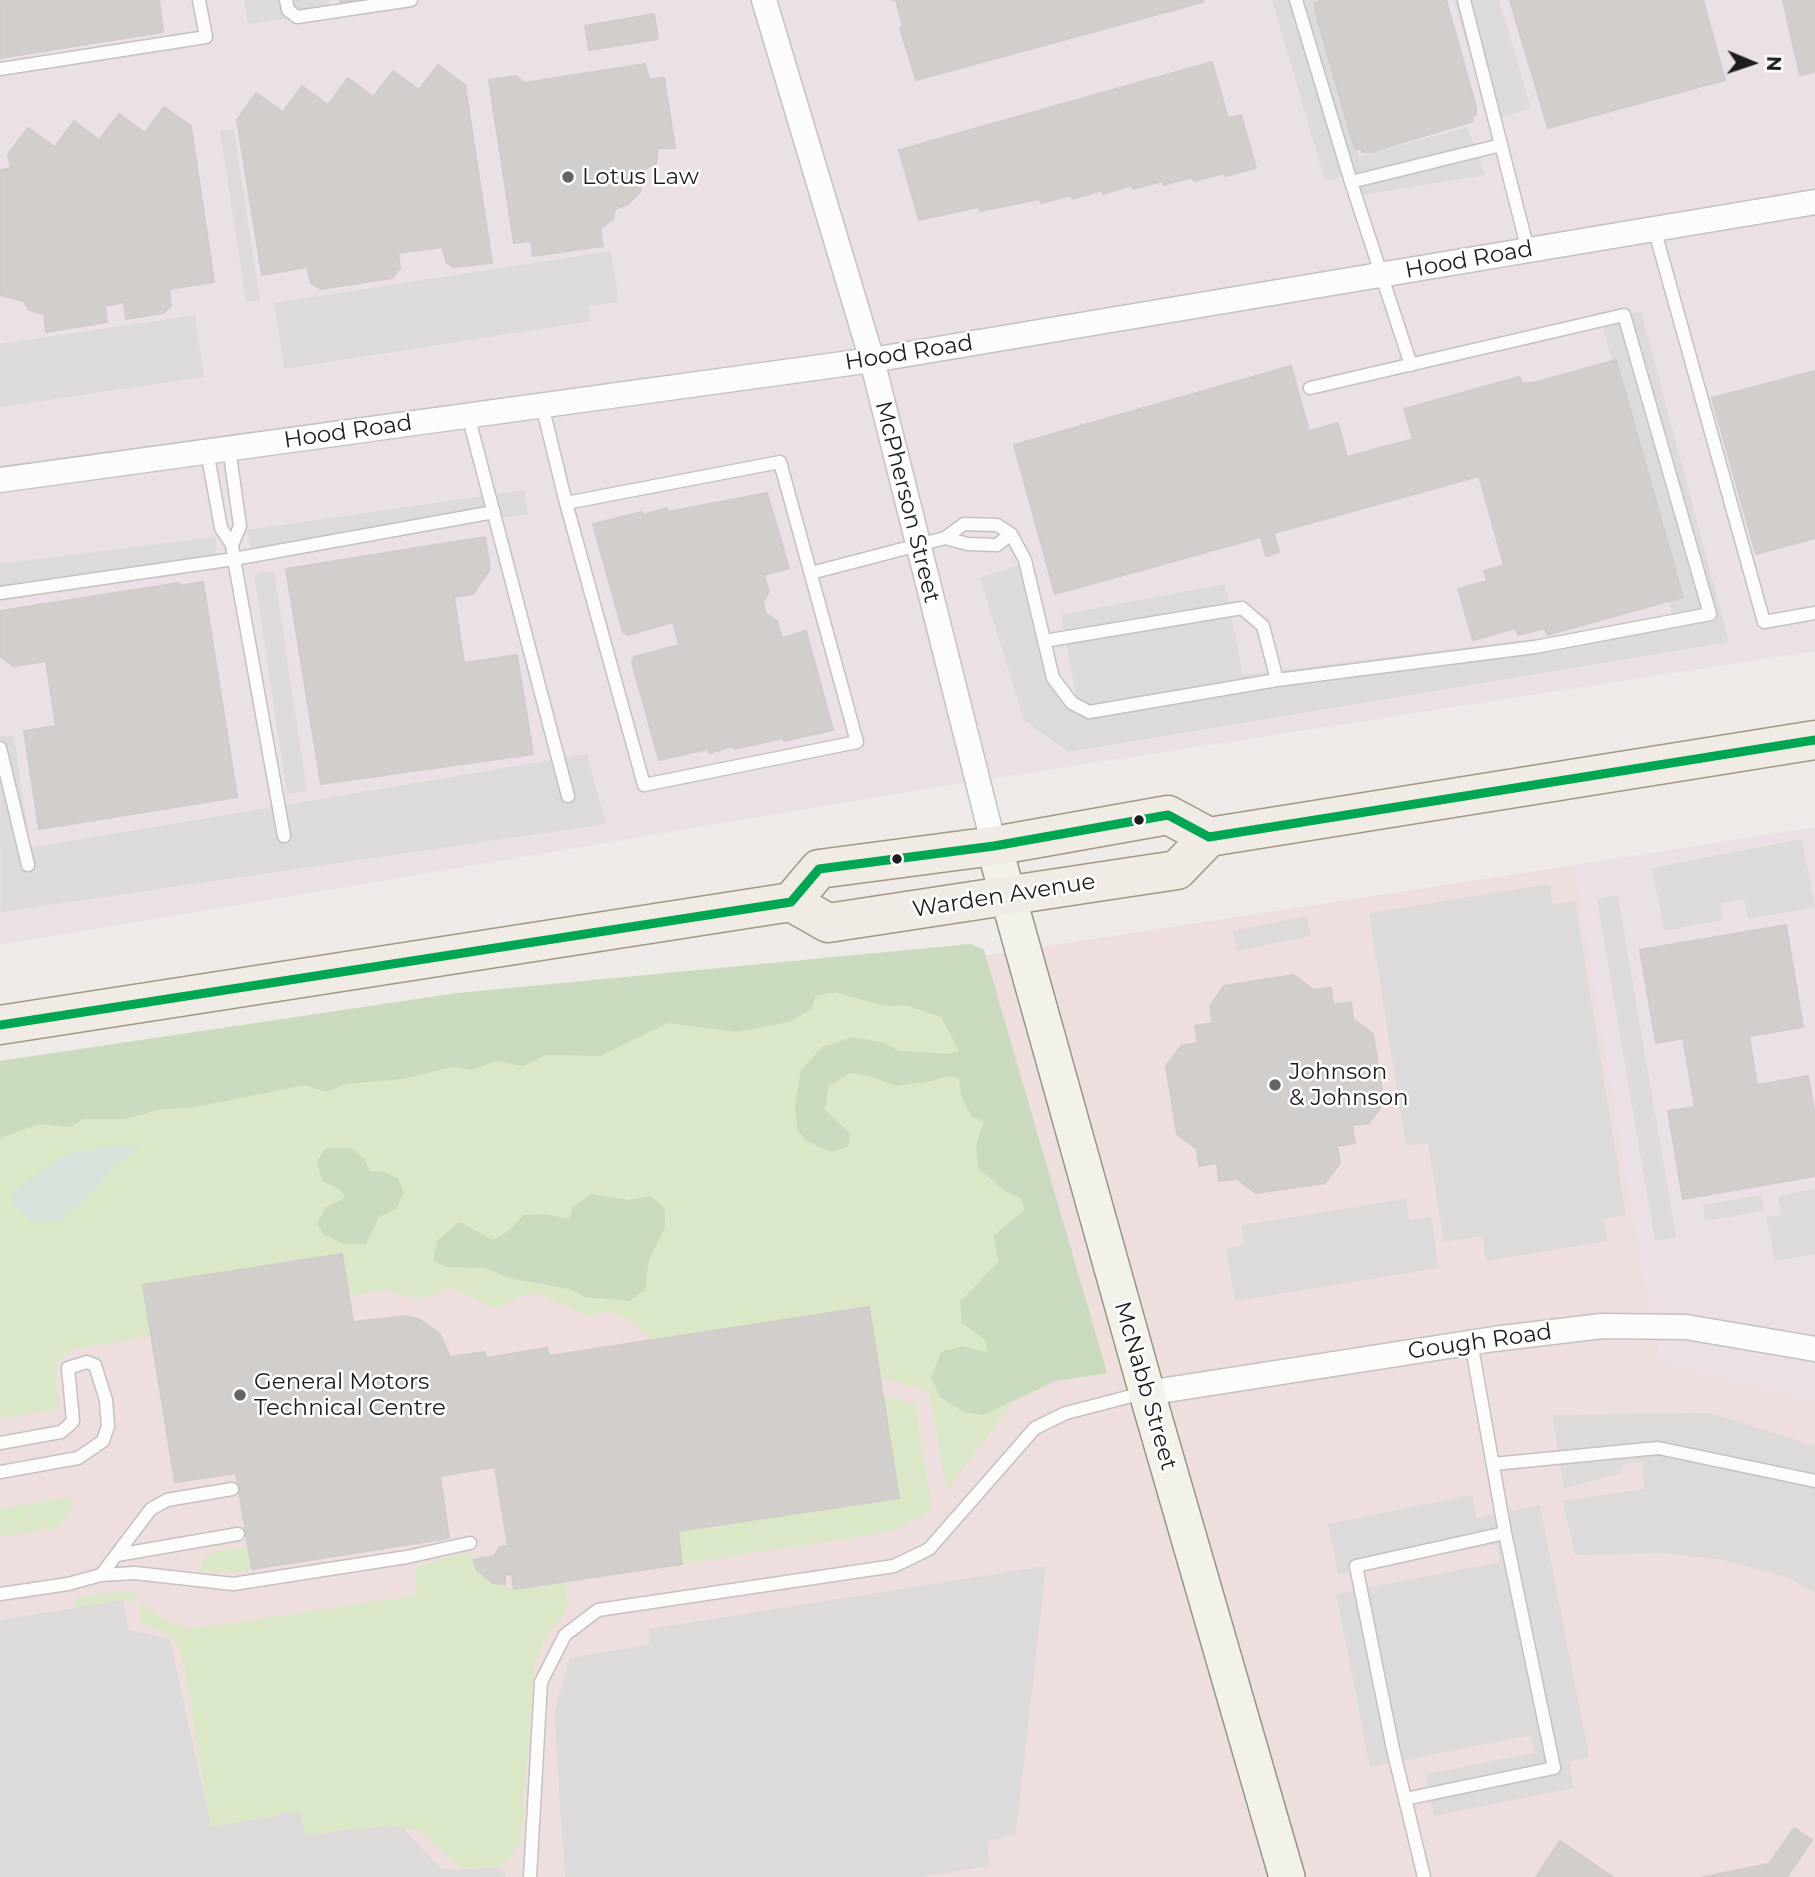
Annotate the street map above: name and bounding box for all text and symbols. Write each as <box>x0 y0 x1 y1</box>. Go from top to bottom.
north arrow <box>1717 28 1787 98</box>
text: N <box>1762 56 1785 72</box>
place label: Lotus Law <box>582 163 699 191</box>
marker: Lotus Law <box>560 169 576 185</box>
street label: Hood Road <box>1403 235 1535 285</box>
street label: Hood Road <box>843 329 975 377</box>
street label: McPherson Street <box>869 398 945 606</box>
street label: Hood Road <box>282 409 414 455</box>
unlabelled marker <box>1132 813 1146 827</box>
unlabelled marker <box>890 852 904 866</box>
street label: Warden Avenue <box>911 868 1097 924</box>
place label: Johnson & Johnson <box>1289 1058 1409 1112</box>
marker: Johnson & Johnson <box>1267 1077 1283 1093</box>
street label: McNabb Street <box>1108 1299 1182 1473</box>
street label: Gough Road <box>1406 1318 1554 1366</box>
place label: General Motors Technical Centre <box>254 1368 446 1422</box>
marker: General Motors Technical Centre <box>232 1387 248 1403</box>

